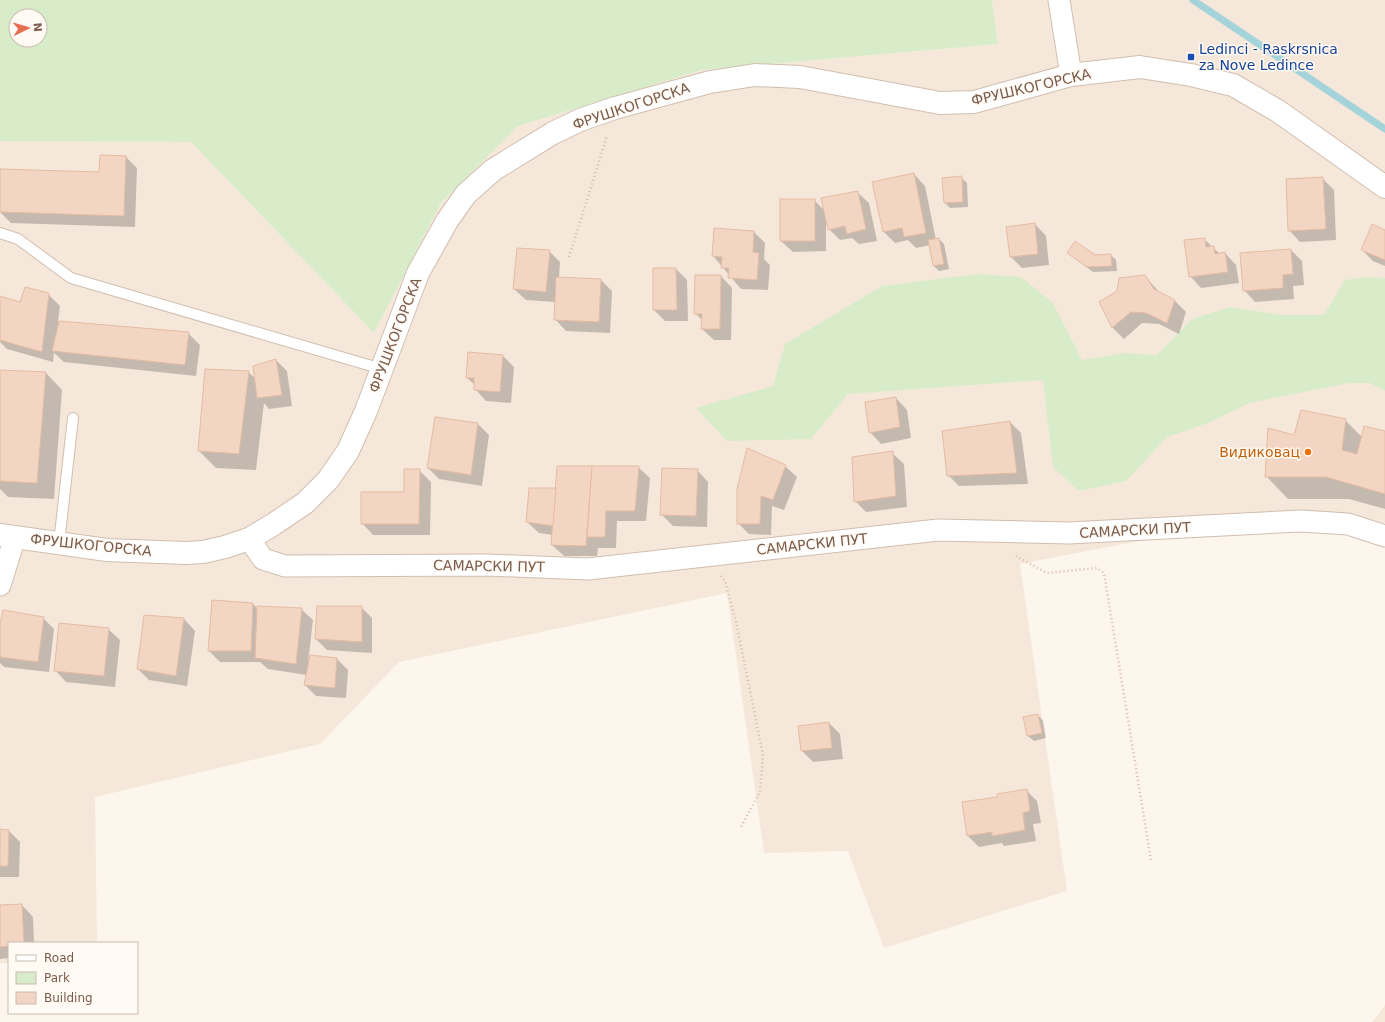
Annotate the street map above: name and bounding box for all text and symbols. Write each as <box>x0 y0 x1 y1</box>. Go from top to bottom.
north arrow <box>8 8 48 48</box>
text: N <box>31 22 44 32</box>
place label: Ledinci - Raskrsnica za Nove Ledince <box>1199 41 1338 73</box>
marker: Ledinci - Raskrsnica za Nove Ledince <box>1186 52 1196 62</box>
street label: ФРУШКОГОРСКА <box>970 65 1093 109</box>
street label: ФРУШКОГОРСКА <box>570 79 692 132</box>
street label: ФРУШКОГОРСКА <box>366 275 425 395</box>
place label: Видиковац <box>1219 444 1300 460</box>
marker: Видиковац <box>1303 447 1313 457</box>
street label: САМАРСКИ ПУТ <box>1079 519 1192 541</box>
street label: САМАРСКИ ПУТ <box>756 530 869 558</box>
street label: ФРУШКОГОРСКА <box>29 531 153 559</box>
street label: САМАРСКИ ПУТ <box>433 557 545 575</box>
legend <box>8 942 138 1014</box>
text: Road <box>44 951 74 965</box>
text: Park <box>44 971 70 985</box>
text: Building <box>44 991 93 1005</box>

